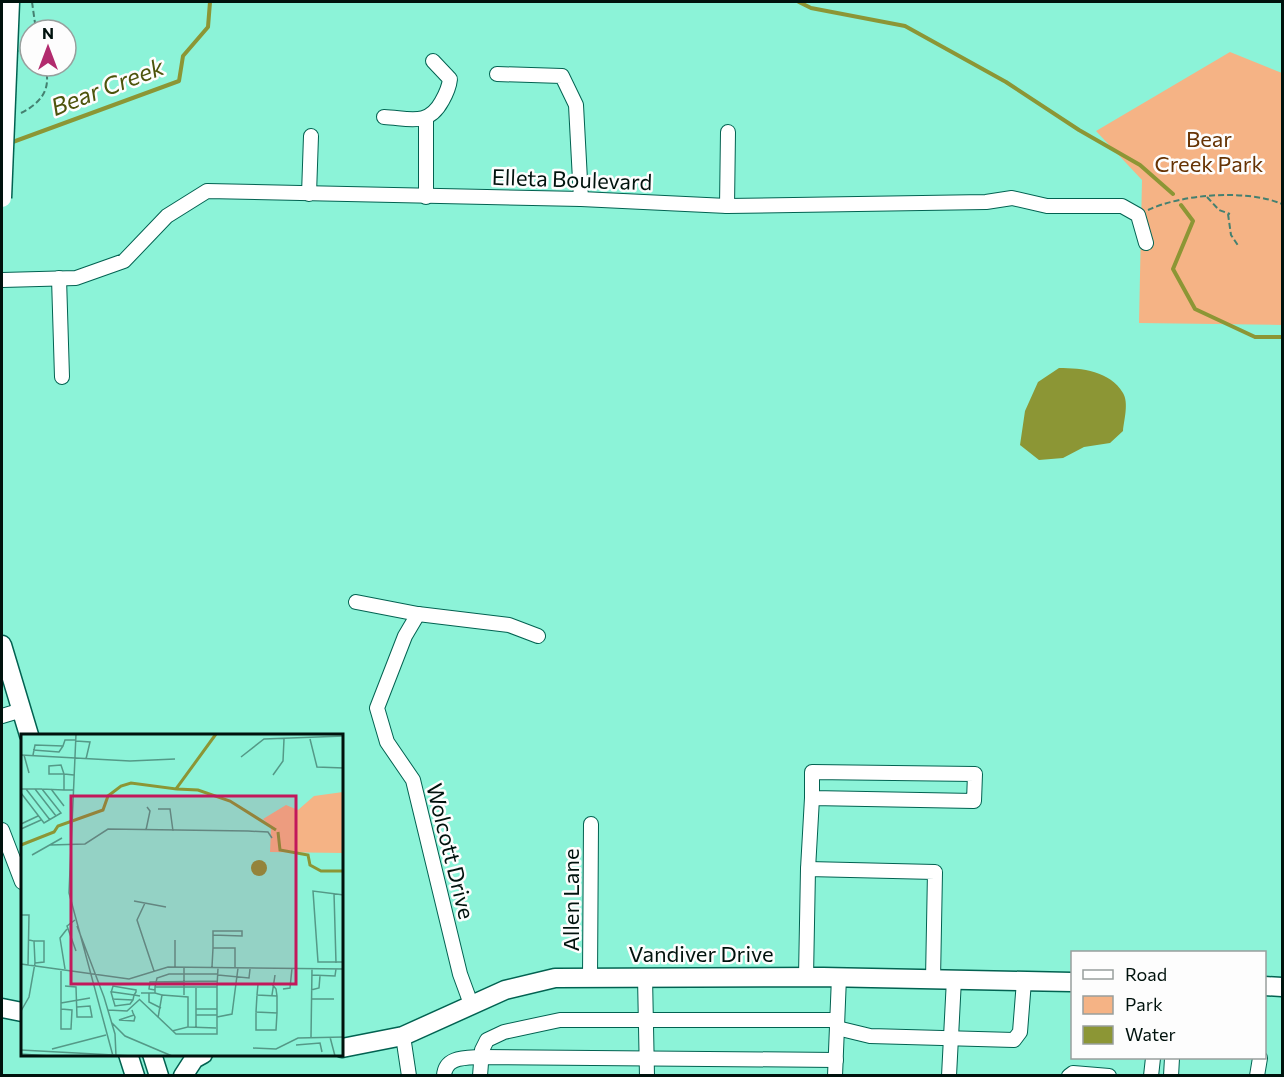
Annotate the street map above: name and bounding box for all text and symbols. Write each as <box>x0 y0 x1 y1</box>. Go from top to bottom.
north arrow <box>18 18 78 78</box>
text: N <box>42 23 54 42</box>
water label: Bear Creek <box>46 51 169 121</box>
park label: Bear Creek Park <box>1155 125 1263 177</box>
street label: Elleta Boulevard <box>491 163 653 195</box>
inset map <box>21 734 344 1056</box>
street label: Wolcott Drive <box>421 780 481 922</box>
street label: Allen Lane <box>557 848 584 952</box>
street label: Vandiver Drive <box>628 940 774 967</box>
legend <box>1071 951 1266 1059</box>
text: Road <box>1125 963 1167 985</box>
text: Park <box>1125 993 1163 1015</box>
text: Water <box>1125 1023 1176 1045</box>

